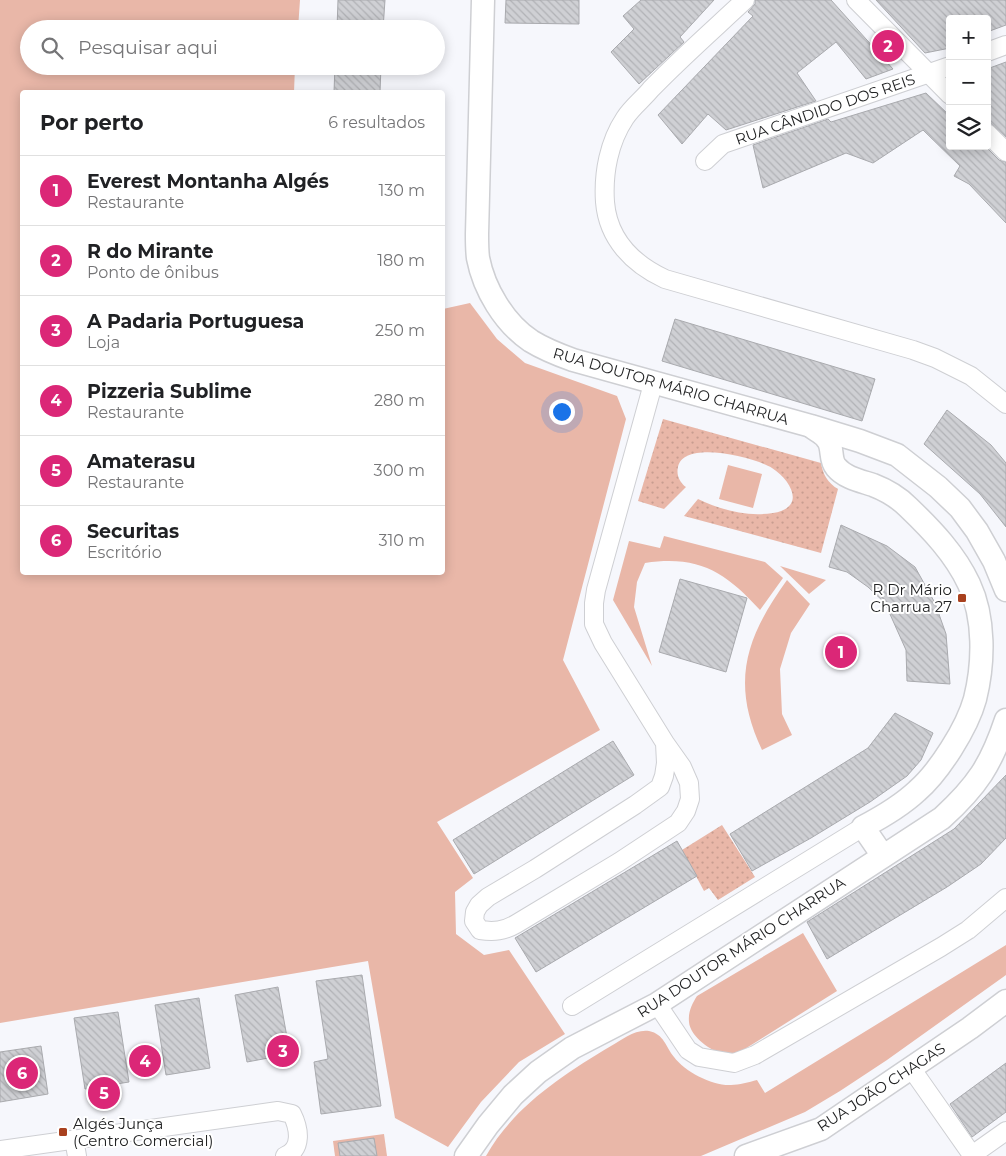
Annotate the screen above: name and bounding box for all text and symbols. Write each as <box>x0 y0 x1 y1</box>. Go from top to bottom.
map controls <box>946 15 991 150</box>
button: + <box>946 15 991 60</box>
search box <box>20 20 445 75</box>
pin: 2 <box>872 27 904 65</box>
icon: search <box>38 34 66 62</box>
text: Pesquisar aqui <box>78 36 218 59</box>
button: − <box>946 60 991 105</box>
street label: RUA CÂNDIDO DOS REIS <box>733 69 917 149</box>
button: layers <box>946 105 991 150</box>
text: Por perto <box>40 110 144 135</box>
text: 6 resultados <box>328 113 425 132</box>
text: Everest Montanha Algés <box>87 170 329 193</box>
text: 1 <box>53 181 59 200</box>
text: 130 m <box>378 181 425 200</box>
text: Restaurante <box>87 193 184 212</box>
text: R do Mirante <box>87 240 213 263</box>
text: 2 <box>51 251 61 270</box>
text: 180 m <box>377 251 425 270</box>
text: Ponto de ônibus <box>87 263 219 282</box>
text: A Padaria Portuguesa <box>87 310 304 333</box>
text: 3 <box>51 321 61 340</box>
text: 250 m <box>375 321 425 340</box>
text: Loja <box>87 333 120 352</box>
street label: RUA DOUTOR MÁRIO CHARRUA <box>551 343 791 429</box>
text: Pizzeria Sublime <box>87 380 252 403</box>
text: 4 <box>50 391 62 410</box>
text: 280 m <box>374 391 425 410</box>
your location <box>549 399 575 425</box>
text: Restaurante <box>87 403 184 422</box>
text: Amaterasu <box>87 450 195 473</box>
text: 5 <box>51 461 61 480</box>
text: 300 m <box>374 461 425 480</box>
text: Restaurante <box>87 473 184 492</box>
text: Securitas <box>87 520 179 543</box>
text: 6 <box>51 531 61 550</box>
text: 310 m <box>378 531 425 550</box>
text: Escritório <box>87 543 162 562</box>
place label: R Dr Mário Charrua 27 <box>870 580 952 616</box>
marker: R Dr Mário Charrua 27 <box>956 592 968 604</box>
pin: 1 <box>825 633 857 671</box>
street label: RUA DOUTOR MÁRIO CHARRUA <box>633 872 849 1021</box>
pin: 3 <box>267 1032 299 1070</box>
street label: RUA JOÃO CHAGAS <box>813 1038 949 1136</box>
pin: 4 <box>129 1042 161 1080</box>
pin: 6 <box>6 1054 38 1092</box>
pin: 5 <box>88 1074 120 1112</box>
place label: Algés Junça (Centro Comercial) <box>73 1114 213 1150</box>
marker: Algés Junça (Centro Comercial) <box>57 1126 69 1138</box>

